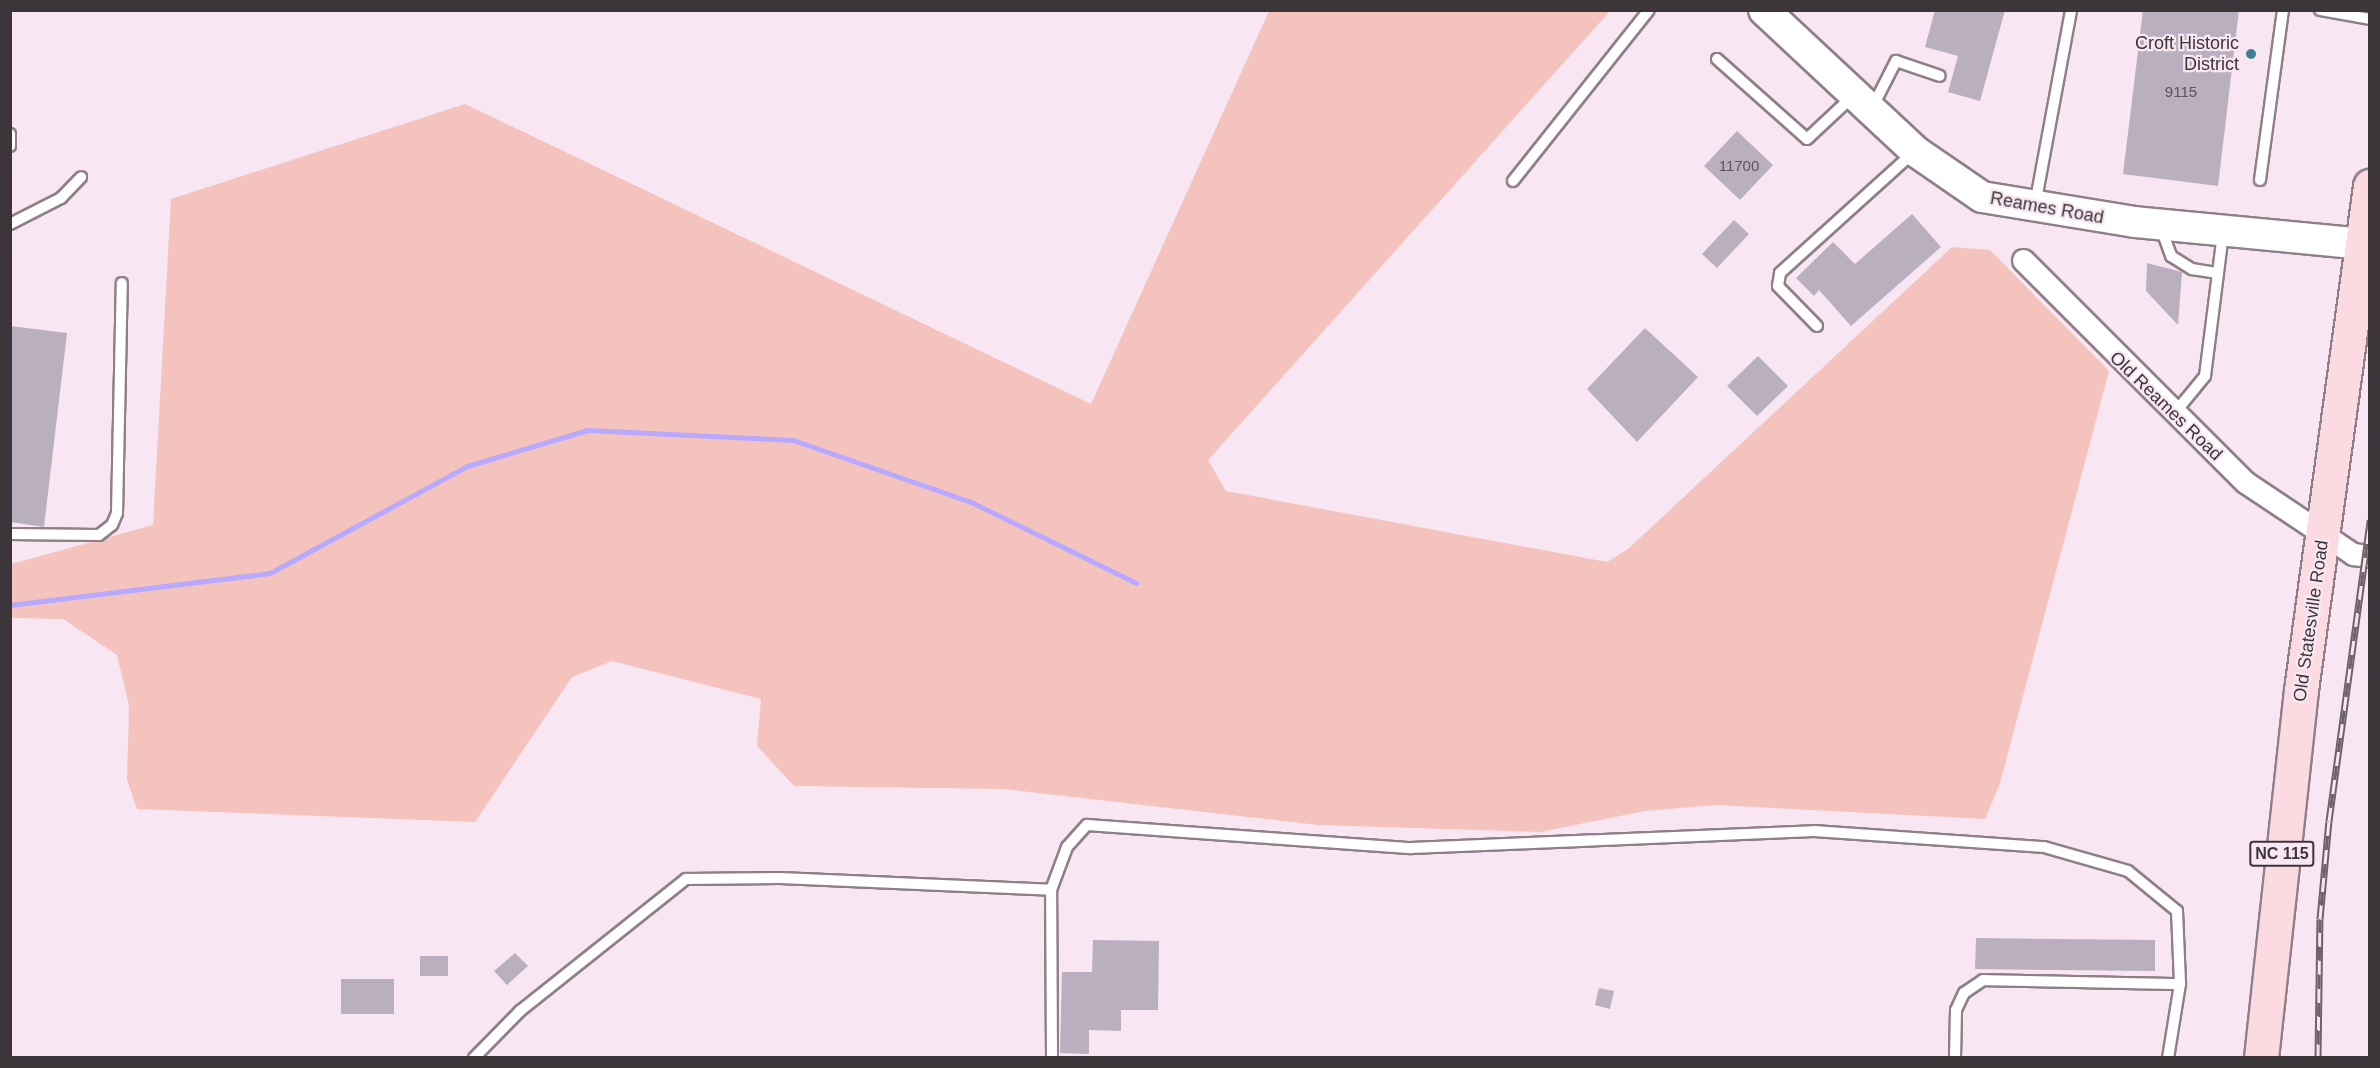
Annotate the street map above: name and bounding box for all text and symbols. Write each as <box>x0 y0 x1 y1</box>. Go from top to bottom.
place label: Croft Historic District <box>2135 33 2239 76</box>
marker: Croft Historic District <box>2244 47 2258 61</box>
house number: 9115 <box>2165 83 2197 101</box>
house number: 11700 <box>1719 157 1759 175</box>
street label: Reames Road <box>1988 187 2106 229</box>
street label: Old Reames Road <box>2105 347 2227 465</box>
street label: Old Statesville Road <box>2289 539 2333 703</box>
road number: NC 115 <box>2249 841 2315 867</box>

